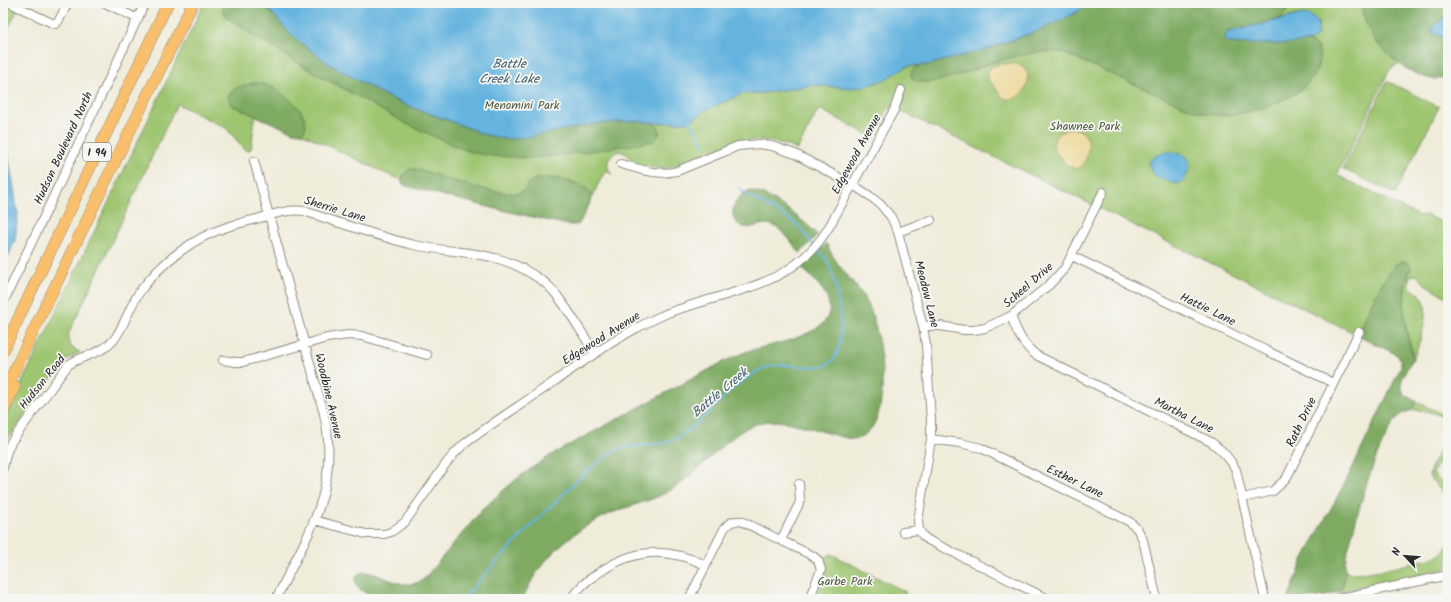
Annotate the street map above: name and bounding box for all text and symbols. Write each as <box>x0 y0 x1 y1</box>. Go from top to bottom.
water label: Battle Creek Lake <box>479 54 540 90</box>
street label: Hudson Boulevard North <box>29 89 98 208</box>
park label: Menomini Park <box>485 96 560 115</box>
street label: Edgewood Avenue <box>827 110 887 198</box>
park label: Shawnee Park <box>1050 117 1120 136</box>
road number: I 94 <box>83 143 111 161</box>
street label: Sherrie Lane <box>302 191 368 228</box>
street label: Meadow Lane <box>909 258 944 330</box>
street label: Scheel Drive <box>999 258 1058 313</box>
street label: Hattie Lane <box>1177 288 1239 331</box>
street label: Edgewood Avenue <box>558 306 645 370</box>
street label: Hudson Road <box>14 350 71 414</box>
street label: Woodbine Avenue <box>309 351 348 441</box>
water label: Battle Creek <box>687 362 754 423</box>
street label: Martha Lane <box>1151 392 1217 439</box>
street label: Rath Drive <box>1281 393 1322 450</box>
street label: Esther Lane <box>1043 459 1107 504</box>
north arrow <box>1385 536 1425 576</box>
text: N <box>1387 545 1407 559</box>
park label: Garbe Park <box>817 572 873 591</box>

